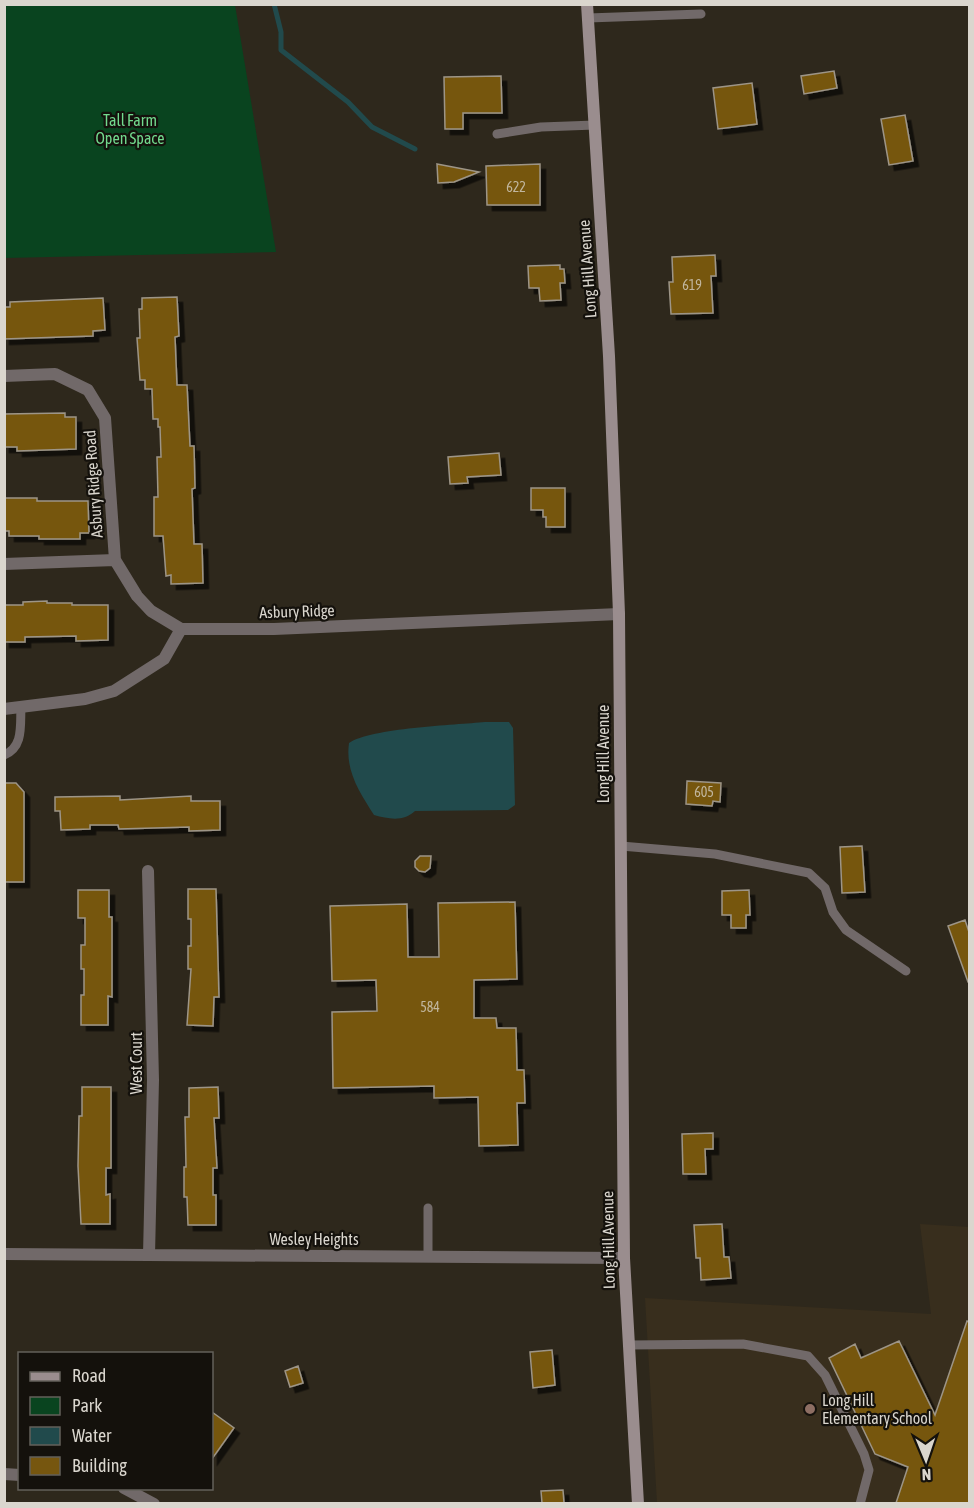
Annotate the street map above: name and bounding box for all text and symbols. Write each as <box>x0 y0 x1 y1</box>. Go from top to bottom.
park label: Tall Farm Open Space <box>95 111 165 148</box>
house number: 622 <box>506 179 526 195</box>
street label: Long Hill Avenue <box>575 219 600 319</box>
house number: 619 <box>682 277 702 293</box>
street label: Asbury Ridge Road <box>80 429 107 539</box>
street label: Asbury Ridge <box>259 601 335 622</box>
street label: Long Hill Avenue <box>594 705 613 803</box>
house number: 605 <box>694 784 714 800</box>
house number: 584 <box>420 999 440 1015</box>
street label: West Court <box>127 1031 145 1094</box>
street label: Long Hill Avenue <box>598 1191 619 1289</box>
street label: Wesley Heights <box>269 1230 359 1249</box>
legend <box>18 1352 213 1490</box>
text: Road <box>72 1365 106 1386</box>
place label: Long Hill Elementary School <box>822 1391 933 1428</box>
text: Park <box>72 1395 102 1416</box>
marker: Long Hill Elementary School <box>803 1402 817 1416</box>
text: Water <box>72 1425 112 1446</box>
north arrow <box>896 1430 956 1490</box>
text: Building <box>72 1455 127 1476</box>
text: N <box>921 1466 932 1484</box>

